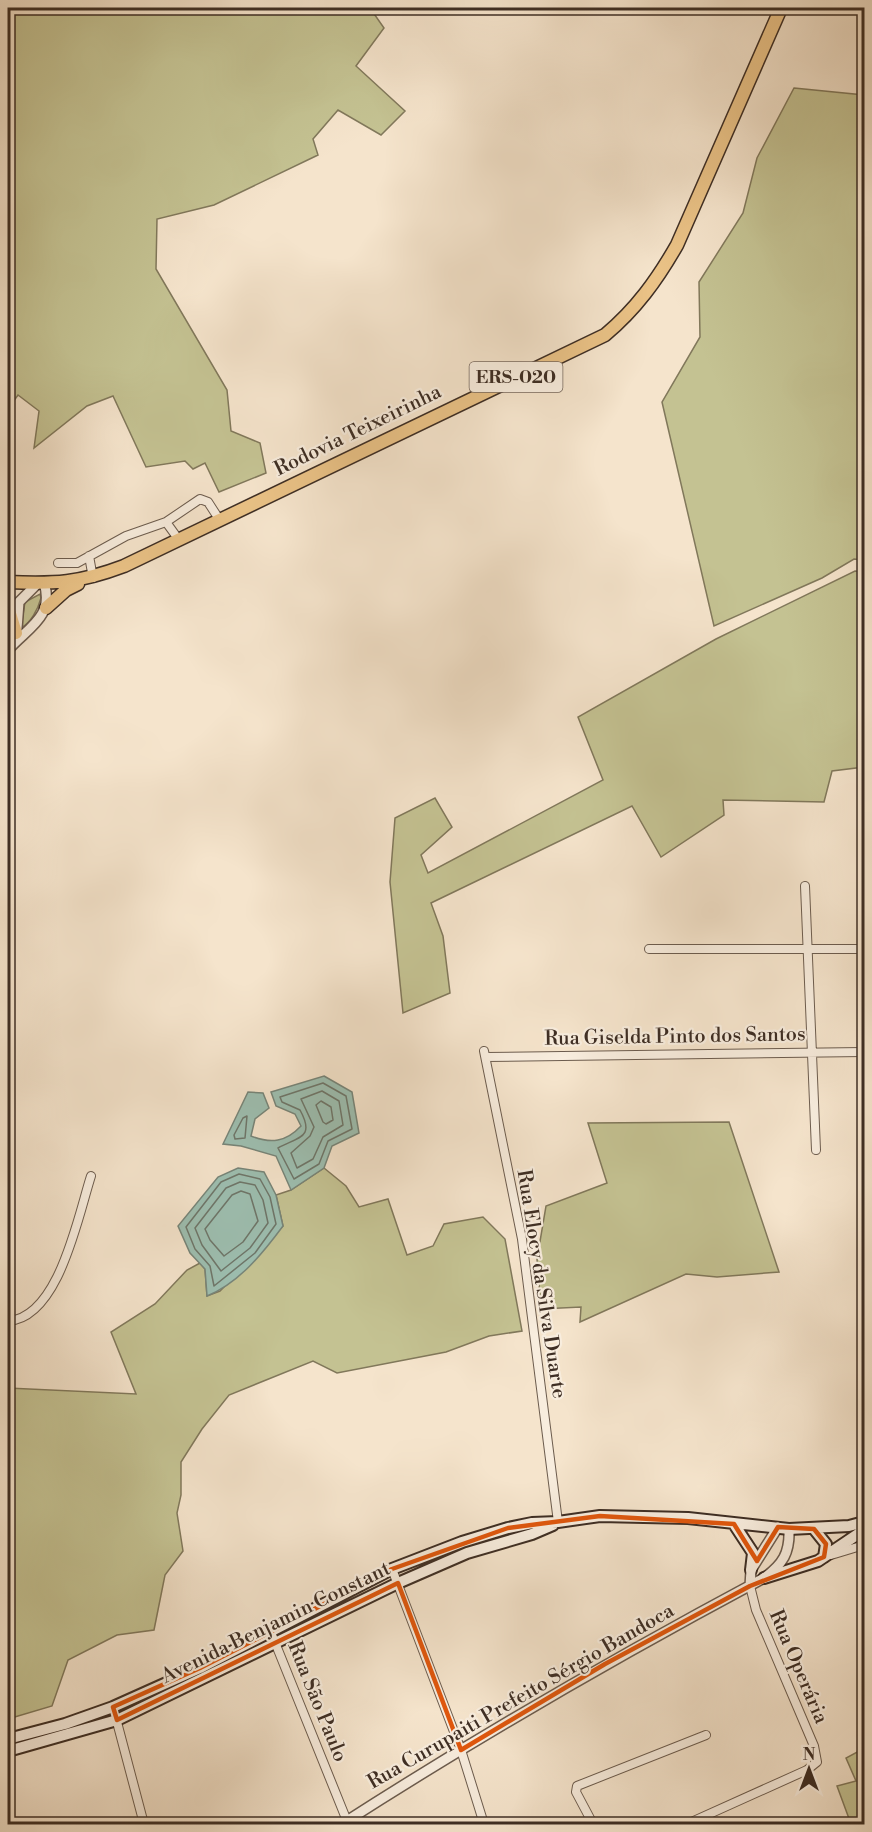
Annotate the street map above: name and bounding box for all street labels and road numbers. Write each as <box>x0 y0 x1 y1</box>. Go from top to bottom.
road number: ERS-020 <box>470 362 562 392</box>
street label: Rodovia Teixeirinha <box>270 379 446 482</box>
street label: Rua Giselda Pinto dos Santos <box>544 1022 806 1052</box>
street label: Rua Elocy da Silva Duarte <box>511 1168 571 1400</box>
street label: Avenida Benjamin Constant <box>156 1557 395 1690</box>
street label: Rua Curupaiti Prefeito Sérgio Bandoca <box>363 1598 680 1795</box>
street label: Rua Operária <box>763 1606 834 1728</box>
street label: Rua São Paulo <box>281 1638 353 1766</box>

